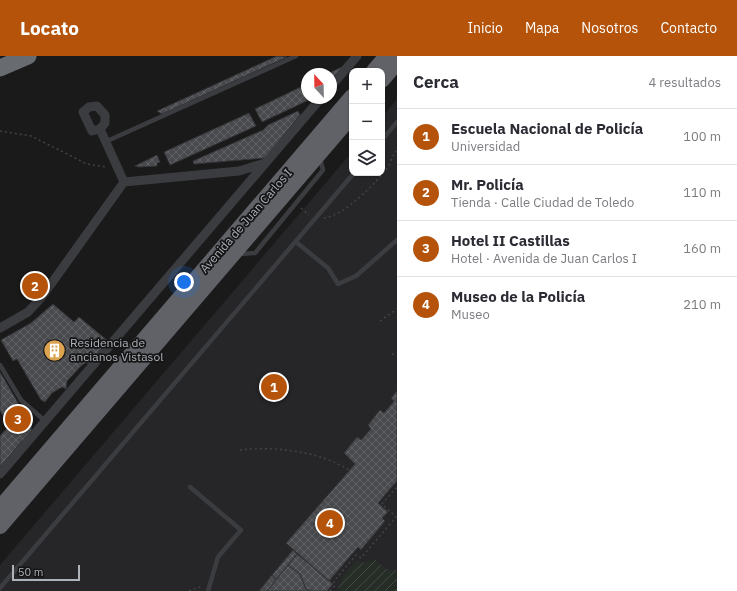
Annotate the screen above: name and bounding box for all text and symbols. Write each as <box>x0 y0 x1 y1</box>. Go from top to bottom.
text: Locato <box>20 16 79 40</box>
text: Inicio <box>467 19 503 37</box>
text: Mapa <box>525 19 559 37</box>
text: Nosotros <box>581 19 638 37</box>
text: Contacto <box>660 19 717 37</box>
north arrow <box>301 68 337 104</box>
map controls <box>349 68 385 176</box>
button: + <box>349 68 385 104</box>
text: Cerca <box>413 71 459 93</box>
text: 4 resultados <box>648 74 721 91</box>
button: − <box>349 104 385 140</box>
text: Escuela Nacional de Policía <box>451 119 643 138</box>
text: 1 <box>422 128 430 145</box>
text: 100 m <box>683 128 721 145</box>
text: Universidad <box>451 138 520 155</box>
button: layers <box>349 140 385 176</box>
street label: Avenida de Juan Carlos I <box>196 165 295 276</box>
text: Mr. Policía <box>451 175 524 194</box>
text: 2 <box>422 184 430 201</box>
text: 110 m <box>683 184 721 201</box>
text: Tienda · Calle Ciudad de Toledo <box>451 194 634 211</box>
text: Hotel II Castillas <box>451 231 570 250</box>
text: 3 <box>422 240 430 257</box>
text: 160 m <box>683 240 721 257</box>
text: Hotel · Avenida de Juan Carlos I <box>451 250 637 267</box>
pin: 2 <box>22 271 48 301</box>
your location <box>174 272 194 292</box>
text: Museo de la Policía <box>451 287 585 306</box>
text: 4 <box>422 296 430 313</box>
text: 210 m <box>683 296 721 313</box>
text: Museo <box>451 306 490 323</box>
place label: Residencia de ancianos Vistasol <box>70 335 163 364</box>
building icon: Residencia de ancianos Vistasol <box>41 337 67 363</box>
pin: 1 <box>261 372 287 402</box>
pin: 3 <box>5 404 31 434</box>
pin: 4 <box>317 508 343 538</box>
scale bar <box>12 563 80 582</box>
text: 50 m <box>18 565 43 579</box>

